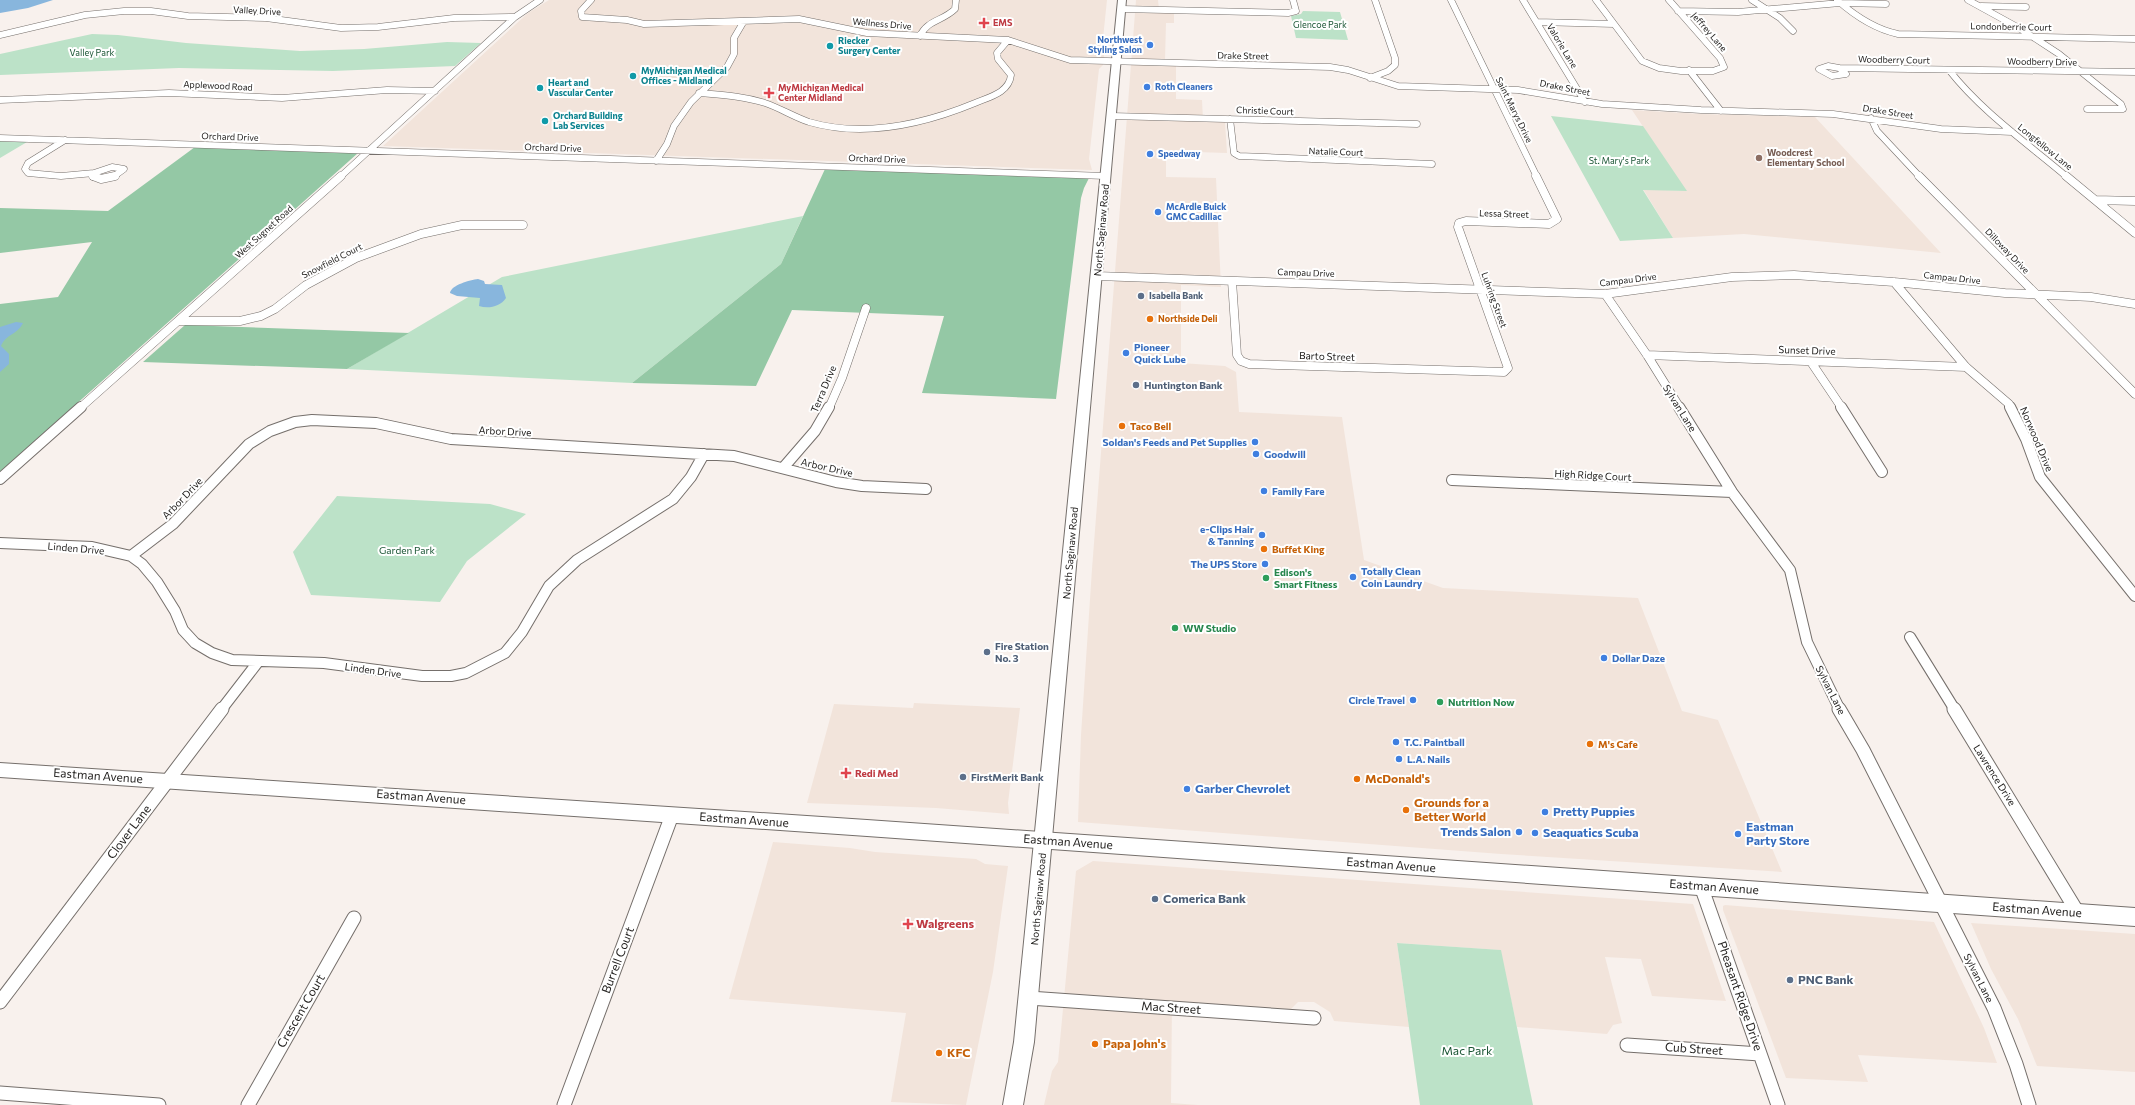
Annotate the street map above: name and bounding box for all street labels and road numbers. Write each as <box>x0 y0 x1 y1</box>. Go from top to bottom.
street label: Valley Drive <box>233 4 281 17</box>
street label: Jeffrey Lane <box>1689 10 1730 54</box>
street label: Wellness Drive <box>852 15 912 32</box>
street label: Londonberrie Court <box>1970 20 2052 33</box>
street label: Valorie Lane <box>1545 21 1580 70</box>
street label: Drake Street <box>1217 50 1269 61</box>
street label: Woodberry Court <box>1858 53 1930 66</box>
street label: Woodberry Drive <box>2007 55 2077 68</box>
street label: Saint Marys Drive <box>1494 75 1535 145</box>
street label: Drake Street <box>1539 77 1592 98</box>
street label: Applewood Road <box>183 78 253 93</box>
street label: Drake Street <box>1862 102 1915 121</box>
street label: Christie Court <box>1236 104 1294 117</box>
street label: Longfellow Lane <box>2016 121 2075 172</box>
street label: Orchard Drive <box>201 130 259 143</box>
street label: Orchard Drive <box>524 141 582 154</box>
street label: Natalie Court <box>1308 145 1364 158</box>
street label: Orchard Drive <box>848 152 906 165</box>
street label: North Saginaw Road <box>1091 183 1111 277</box>
street label: West Sugnet Road <box>232 203 295 261</box>
street label: Lessa Street <box>1479 207 1529 220</box>
street label: Dilloway Drive <box>1983 226 2032 276</box>
street label: Snowfield Court <box>300 240 364 281</box>
street label: Campau Drive <box>1277 266 1335 279</box>
street label: Campau Drive <box>1923 269 1981 286</box>
street label: Luhring Street <box>1479 270 1510 329</box>
street label: Campau Drive <box>1599 271 1657 288</box>
street label: Sunset Drive <box>1778 343 1836 357</box>
street label: Barto Street <box>1299 349 1355 363</box>
street label: Terra Drive <box>808 364 838 414</box>
street label: Sylvan Lane <box>1661 382 1699 434</box>
street label: Norwood Drive <box>2018 405 2056 473</box>
street label: Arbor Drive <box>478 424 532 438</box>
street label: Arbor Drive <box>800 455 854 479</box>
street label: High Ridge Court <box>1554 467 1632 483</box>
street label: Arbor Drive <box>159 475 205 521</box>
street label: North Saginaw Road <box>1060 506 1080 600</box>
street label: Linden Drive <box>47 540 105 556</box>
street label: Linden Drive <box>344 660 402 680</box>
street label: Sylvan Lane <box>1814 664 1848 716</box>
street label: Lawrence Drive <box>1971 742 2019 808</box>
street label: Eastman Avenue <box>53 765 143 785</box>
street label: Eastman Avenue <box>376 786 466 806</box>
street label: Clover Lane <box>103 802 153 861</box>
street label: Eastman Avenue <box>699 809 789 829</box>
street label: Eastman Avenue <box>1023 831 1113 851</box>
street label: North Saginaw Road <box>1028 852 1048 946</box>
street label: Eastman Avenue <box>1346 854 1436 874</box>
street label: Eastman Avenue <box>1669 876 1759 896</box>
street label: Eastman Avenue <box>1992 899 2082 919</box>
street label: Burrell Court <box>598 924 636 995</box>
street label: Pheasant Ridge Drive <box>1716 939 1766 1052</box>
street label: Sylvan Lane <box>1962 952 1996 1004</box>
street label: Crescent Court <box>273 971 327 1050</box>
street label: Mac Street <box>1141 998 1201 1016</box>
street label: Cub Street <box>1665 1039 1724 1057</box>

